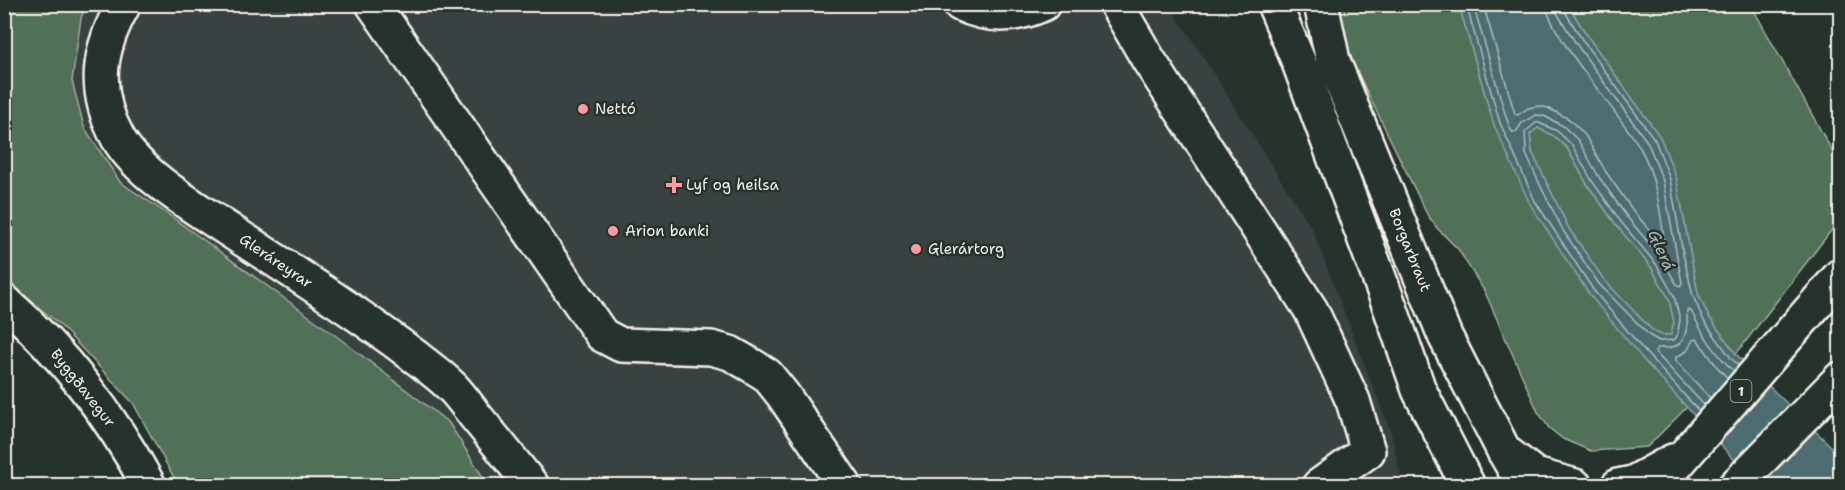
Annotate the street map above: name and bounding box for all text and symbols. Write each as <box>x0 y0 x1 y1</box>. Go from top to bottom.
place label: Nettó <box>595 99 636 119</box>
marker: Nettó <box>576 102 590 116</box>
place label: Lyf og heilsa <box>686 175 779 195</box>
marker: Lyf og heilsa <box>667 178 681 192</box>
street label: Borgarbraut <box>1384 205 1436 295</box>
place label: Arion banki <box>625 221 709 241</box>
marker: Arion banki <box>606 224 620 238</box>
water label: Glerá <box>1643 227 1680 274</box>
street label: Gleráreyrar <box>235 229 317 293</box>
place label: Glerártorg <box>928 239 1004 259</box>
marker: Glerártorg <box>909 242 923 256</box>
street label: Byggðavegur <box>46 345 120 431</box>
road number: 1 <box>1730 380 1752 402</box>

